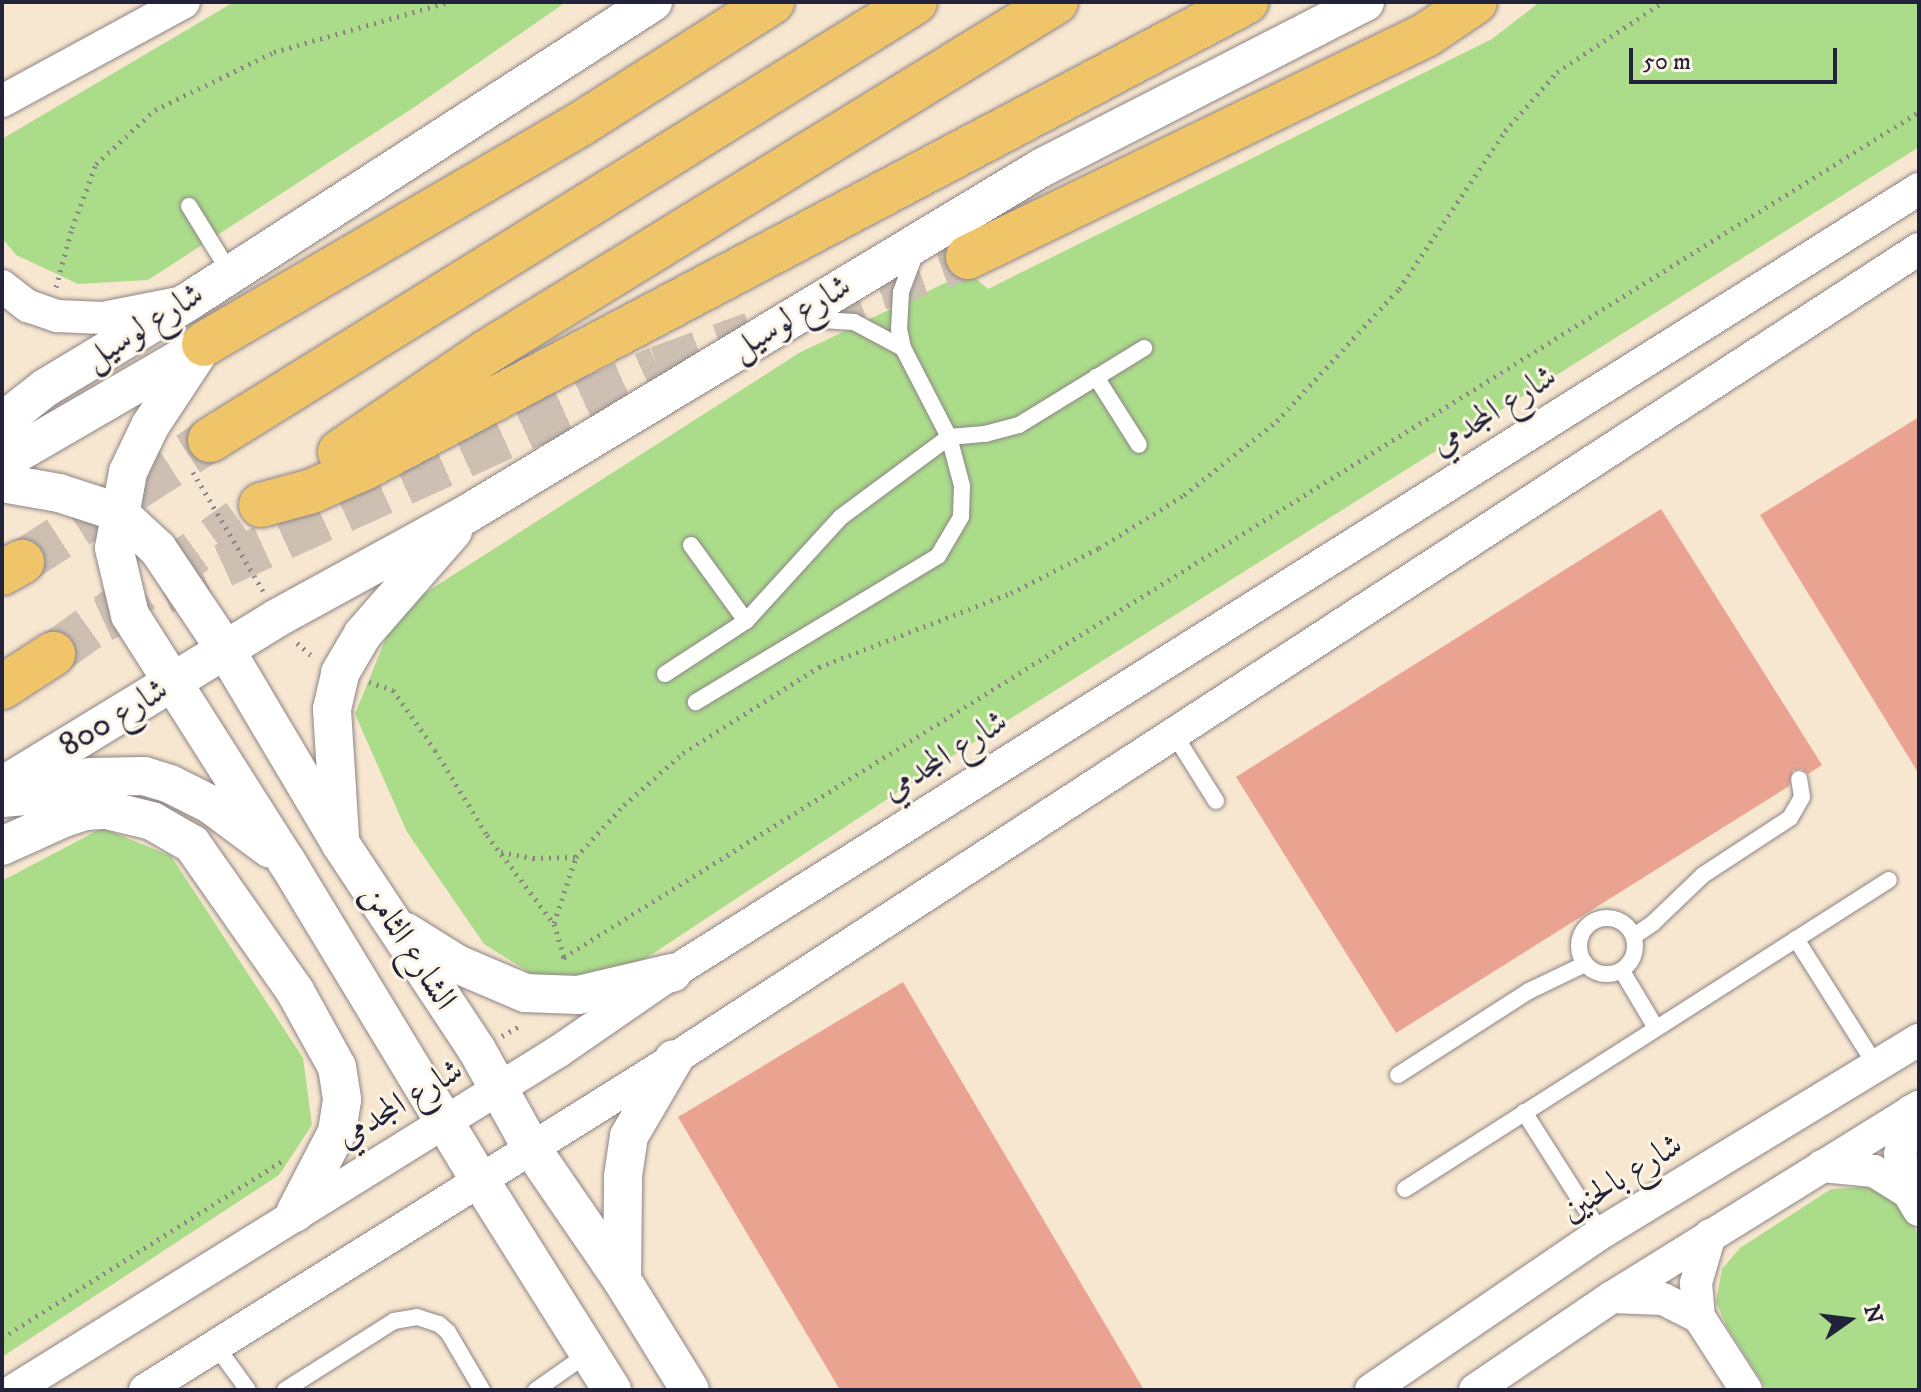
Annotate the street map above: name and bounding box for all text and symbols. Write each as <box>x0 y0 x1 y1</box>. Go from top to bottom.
scale bar <box>1633 32 1841 82</box>
text: 50 m <box>1643 47 1691 77</box>
street label: شارع لوسيل <box>723 266 859 370</box>
street label: شارع لوسيل <box>77 274 211 380</box>
street label: شارع المجدمي <box>1424 356 1564 466</box>
street label: شارع 800 <box>52 670 176 766</box>
street label: شارع المجدمي <box>875 701 1015 811</box>
street label: الشارع الثامن <box>353 876 465 1018</box>
street label: شارع المجدمي <box>329 1050 471 1158</box>
street label: شارع بالحنين <box>1553 1125 1691 1231</box>
north arrow <box>1809 1280 1889 1360</box>
text: N <box>1857 1302 1888 1326</box>

